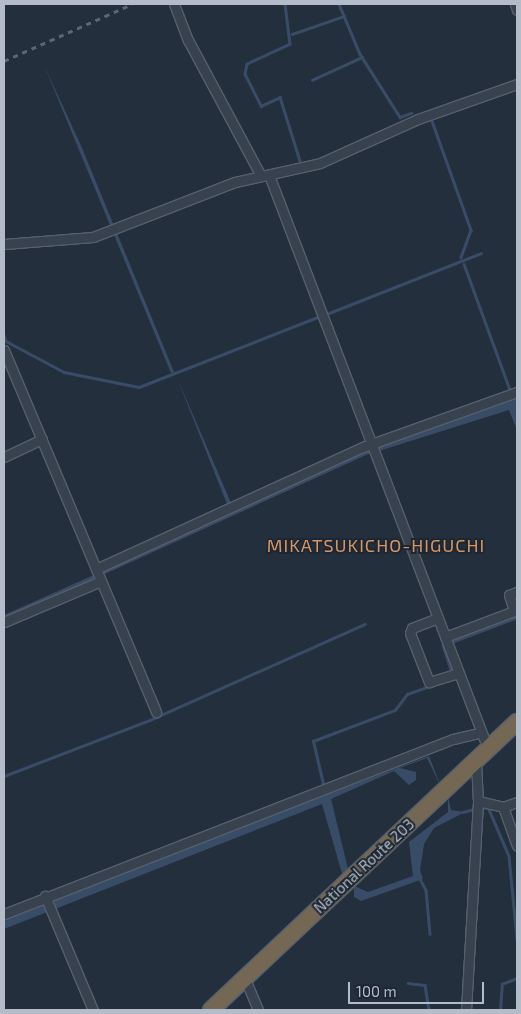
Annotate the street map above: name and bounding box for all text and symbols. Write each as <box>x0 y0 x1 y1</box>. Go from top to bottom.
district label: MIKATSUKICHO-HIGUCHI <box>264 534 488 556</box>
street label: National Route 203 <box>310 815 418 917</box>
scale bar <box>351 972 487 1004</box>
text: 100 m <box>356 982 397 1000</box>

